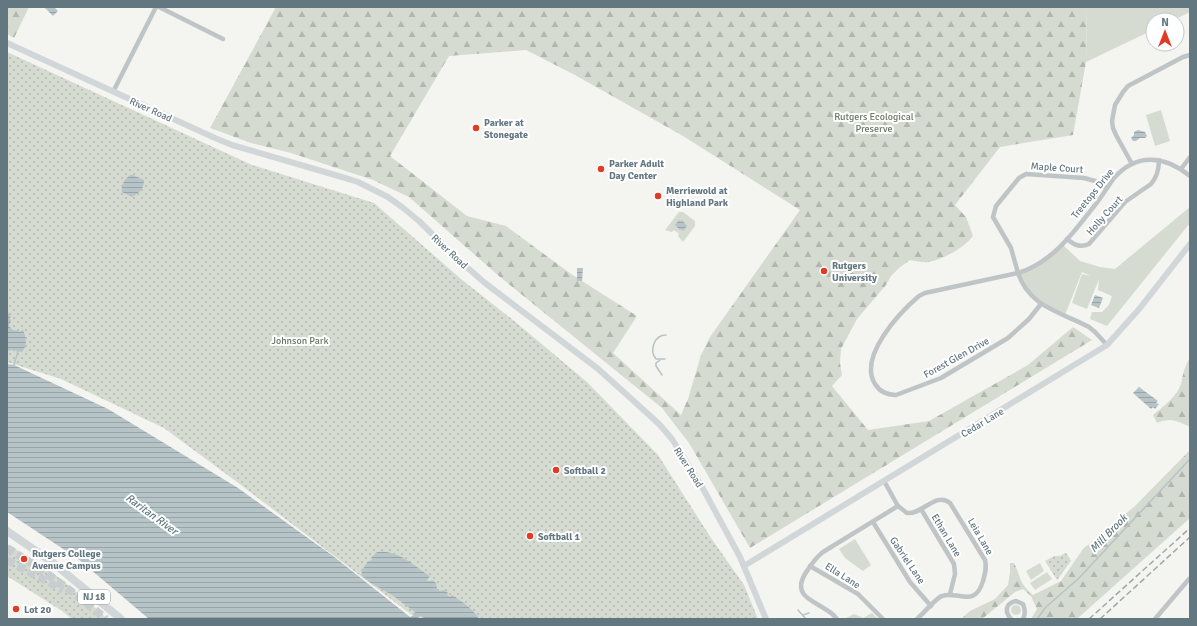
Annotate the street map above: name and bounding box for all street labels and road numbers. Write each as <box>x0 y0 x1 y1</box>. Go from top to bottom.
street label: River Road <box>127 95 174 125</box>
street label: Maple Court <box>1030 160 1084 176</box>
street label: Treetops Drive <box>1069 166 1117 221</box>
street label: Holly Court <box>1084 193 1126 238</box>
street label: River Road <box>429 232 470 272</box>
street label: Forest Glen Drive <box>922 335 991 381</box>
street label: Cedar Lane <box>959 405 1006 440</box>
street label: River Road <box>671 445 705 490</box>
street label: Ethan Lane <box>929 512 964 559</box>
street label: Leia Lane <box>965 516 995 557</box>
street label: Gabriel Lane <box>887 535 927 586</box>
street label: Ella Lane <box>823 560 862 591</box>
road number: NJ 18 <box>78 590 110 604</box>

